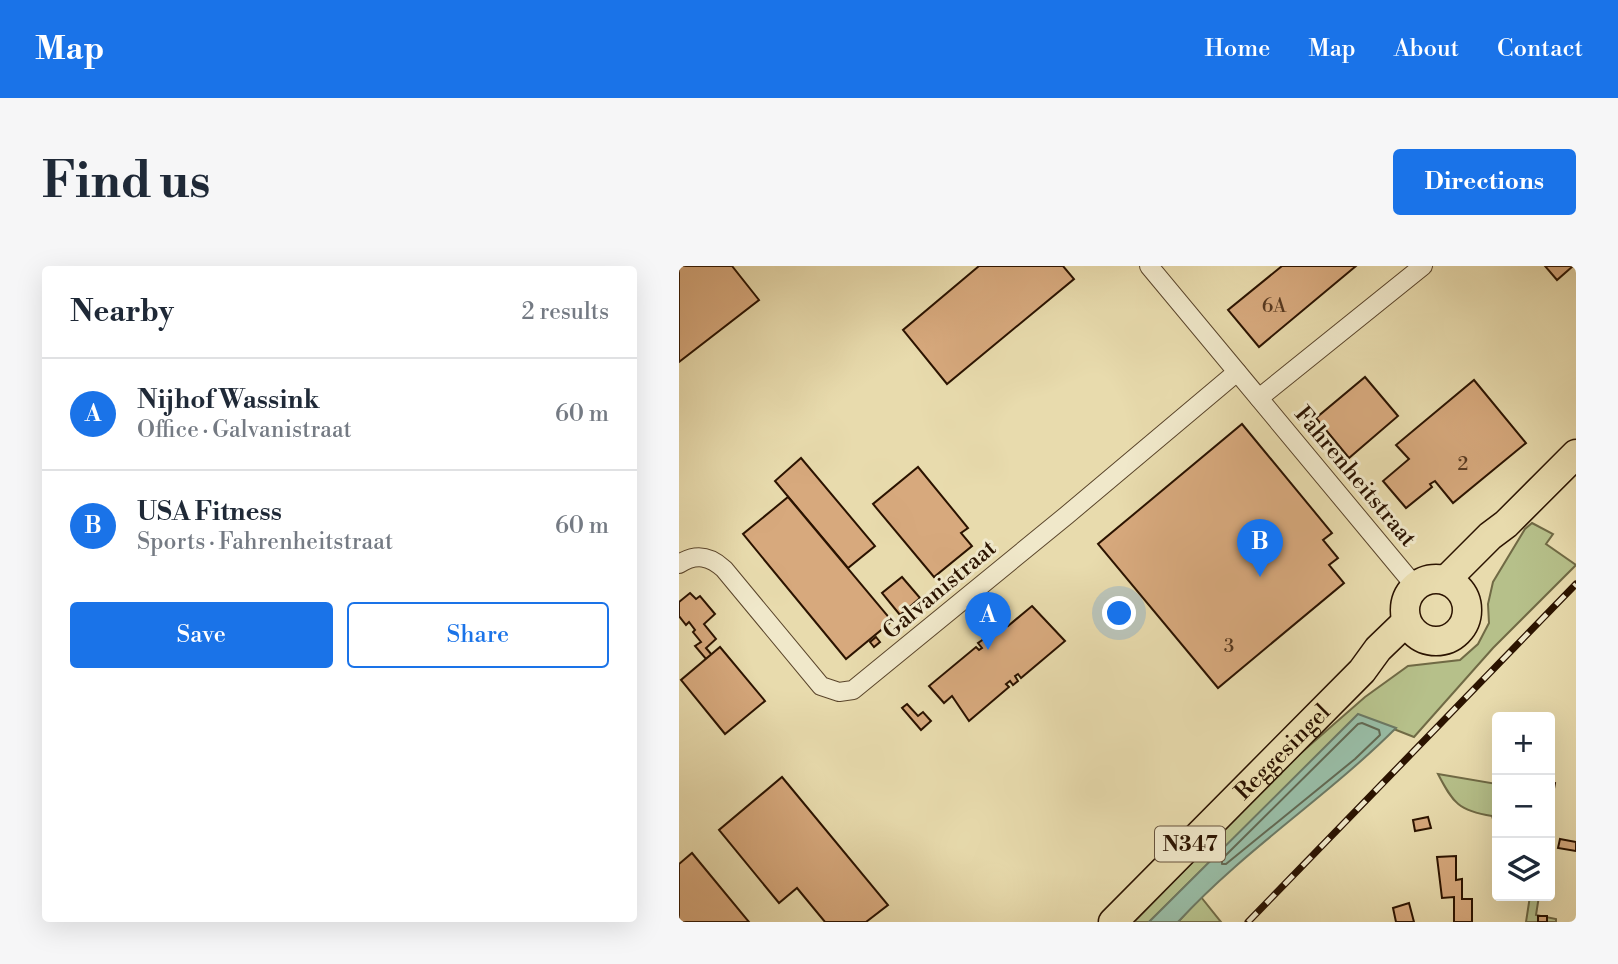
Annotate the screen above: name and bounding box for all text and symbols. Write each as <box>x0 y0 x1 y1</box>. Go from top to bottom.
text: Map <box>35 29 104 70</box>
text: Home <box>1205 34 1270 64</box>
text: Map <box>1308 34 1356 64</box>
text: About <box>1394 34 1459 64</box>
text: Contact <box>1497 34 1583 64</box>
button: Directions <box>1393 149 1576 215</box>
text: Find us <box>42 152 211 213</box>
text: Nearby <box>70 293 174 331</box>
house number: 6A <box>1262 294 1287 318</box>
text: 2 results <box>522 298 609 326</box>
text: Nijhof Wassink <box>137 384 320 416</box>
text: A <box>85 400 101 428</box>
text: 60 m <box>555 400 609 428</box>
street label: Fahrenheitstraat <box>1288 401 1422 552</box>
text: Office · Galvanistraat <box>137 416 352 444</box>
house number: 2 <box>1458 452 1468 476</box>
text: USA Fitness <box>137 496 282 528</box>
text: B <box>84 512 102 540</box>
text: 60 m <box>555 512 609 540</box>
pin: B <box>1237 519 1283 577</box>
text: Sports · Fahrenheitstraat <box>137 528 393 556</box>
street label: Galvanistraat <box>877 534 1002 645</box>
pin: A <box>965 592 1011 650</box>
your location <box>1102 596 1136 630</box>
button: Save <box>70 602 333 668</box>
button: Share <box>347 602 609 668</box>
house number: 3 <box>1224 634 1234 658</box>
street label: Reggesingel <box>1229 698 1336 806</box>
map controls <box>1492 712 1555 901</box>
button: + <box>1492 712 1555 775</box>
button: − <box>1492 775 1555 838</box>
road number: N347 <box>1155 826 1225 862</box>
button: layers <box>1492 838 1555 901</box>

